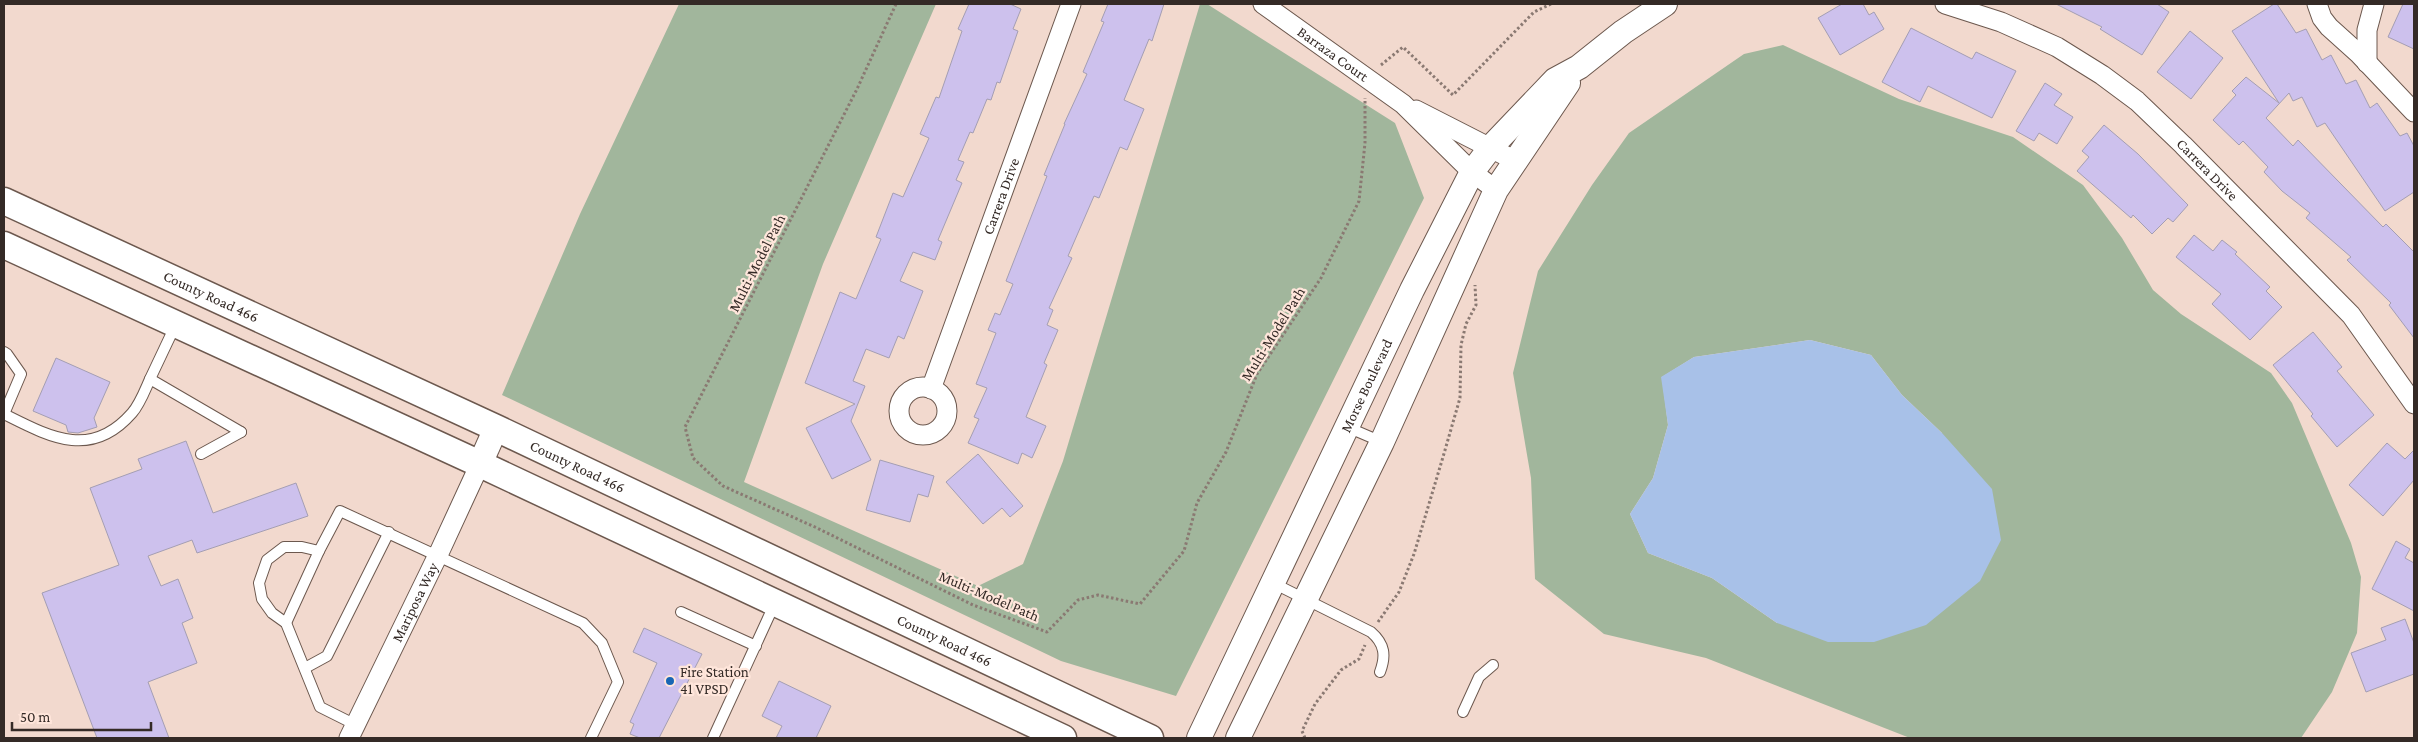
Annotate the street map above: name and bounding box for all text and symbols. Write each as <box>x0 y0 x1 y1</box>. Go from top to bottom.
street label: Barraza Court <box>1295 23 1372 85</box>
street label: Carrera Drive <box>2174 135 2241 204</box>
street label: Carrera Drive <box>980 156 1022 237</box>
street label: Multi-Model Path <box>726 212 788 314</box>
street label: County Road 466 <box>161 268 261 325</box>
street label: Multi-Model Path <box>1238 284 1308 384</box>
street label: Morse Boulevard <box>1337 337 1395 435</box>
street label: County Road 466 <box>527 437 627 496</box>
street label: Mariposa Way <box>389 560 442 645</box>
street label: Multi-Model Path <box>937 568 1041 624</box>
street label: County Road 466 <box>894 611 994 670</box>
place label: Fire Station 41 VPSD <box>680 664 749 697</box>
marker: Fire Station 41 VPSD <box>664 675 676 687</box>
scale bar <box>12 700 151 732</box>
text: 50 m <box>20 709 50 725</box>

